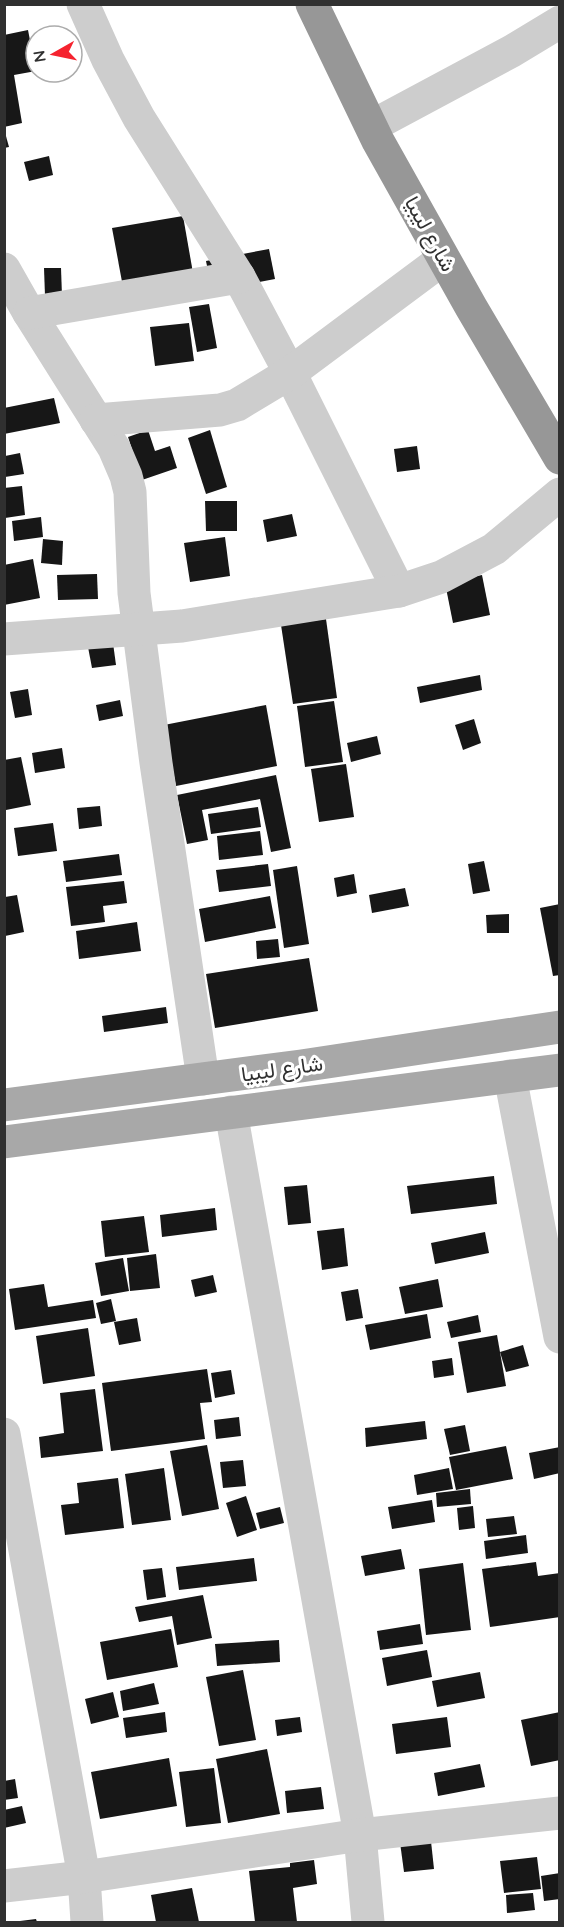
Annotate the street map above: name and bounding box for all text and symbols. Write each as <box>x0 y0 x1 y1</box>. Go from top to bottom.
north arrow <box>24 24 84 84</box>
text: N <box>28 49 50 64</box>
street label: شارع ليبيا <box>398 191 462 277</box>
street label: شارع ليبيا <box>239 1049 325 1089</box>

